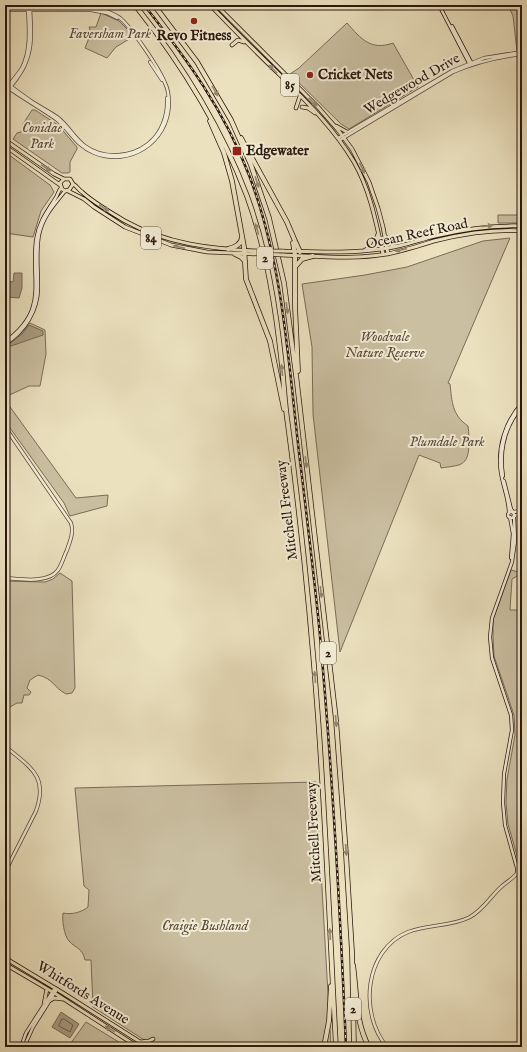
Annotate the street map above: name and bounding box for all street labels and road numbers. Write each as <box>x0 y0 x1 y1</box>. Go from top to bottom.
street label: Wedgewood Drive <box>361 49 464 119</box>
road number: 85 <box>281 74 299 96</box>
street label: Ocean Reef Road <box>364 214 470 254</box>
road number: 84 <box>141 227 161 249</box>
road number: 2 <box>257 247 273 269</box>
street label: Mitchell Freeway <box>272 459 302 561</box>
road number: 2 <box>320 642 336 664</box>
street label: Mitchell Freeway <box>302 781 326 883</box>
street label: Whitfords Avenue <box>33 957 133 1029</box>
road number: 2 <box>345 998 361 1020</box>

